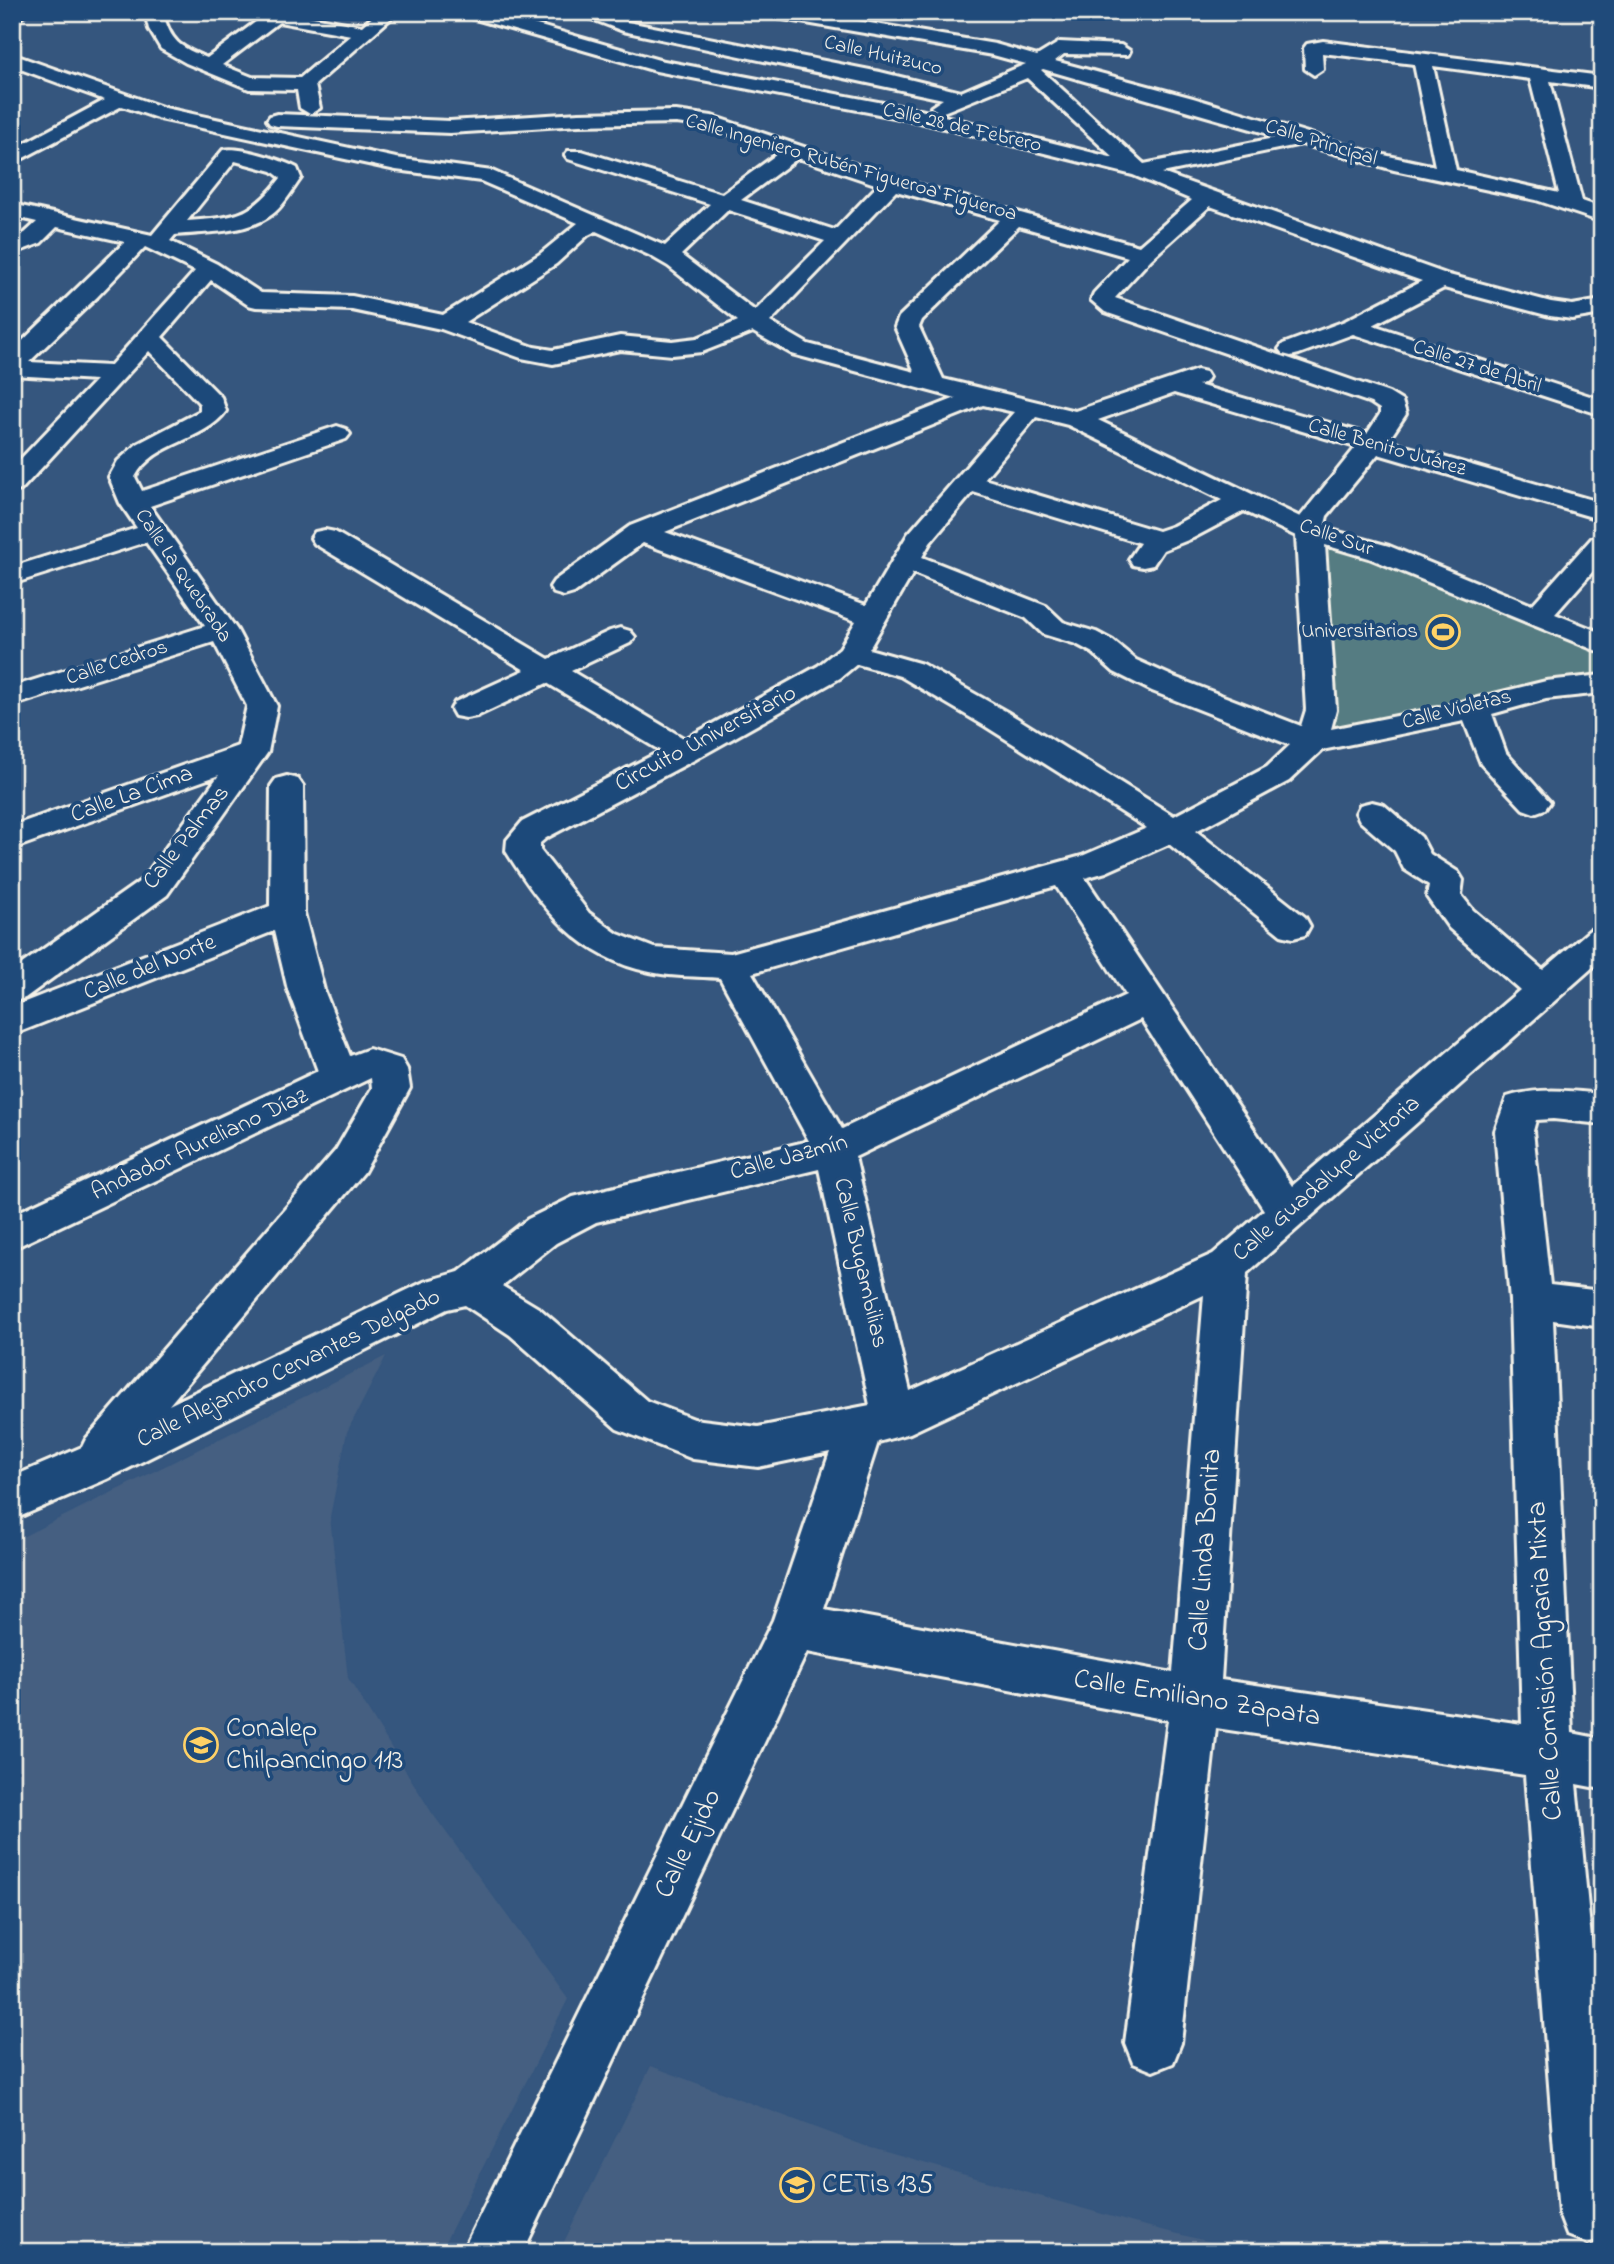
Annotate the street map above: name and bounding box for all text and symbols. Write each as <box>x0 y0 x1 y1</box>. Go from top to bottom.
street label: Calle Huitzuco <box>821 28 945 84</box>
street label: Calle 28 de Febrero <box>880 95 1044 161</box>
street label: Calle Ingeniero Rubén Figueroa Figueroa <box>681 106 1020 232</box>
street label: Calle Principal <box>1261 112 1381 174</box>
street label: Calle 27 de Abril <box>1409 332 1545 402</box>
street label: Calle Benito Juárez <box>1305 411 1470 485</box>
street label: Calle La Quebrada <box>127 503 239 649</box>
street label: Calle Sur <box>1295 511 1378 565</box>
sports icon: Universitarios <box>1424 613 1462 651</box>
place label: Universitarios <box>1301 617 1418 647</box>
street label: Calle Cedros <box>62 632 172 694</box>
street label: Circuito Universitario <box>609 676 803 802</box>
street label: Calle Violetas <box>1399 682 1515 738</box>
street label: Calle La Cima <box>66 757 198 833</box>
street label: Calle Palmas <box>135 778 239 898</box>
street label: Calle del Norte <box>78 925 222 1010</box>
street label: Andador Aureliano Díaz <box>86 1079 315 1211</box>
street label: Calle Guadalupe Victoria <box>1225 1087 1429 1271</box>
street label: Calle Jazmín <box>726 1126 852 1190</box>
street label: Calle Bugambilias <box>823 1174 897 1352</box>
street label: Calle Alejandro Cervantes Delgado <box>131 1280 447 1458</box>
street label: Calle Linda Bonita <box>1178 1447 1234 1653</box>
street label: Calle Comisión Agraria Mixta <box>1517 1500 1575 1822</box>
street label: Calle Emiliano Zapata <box>1071 1659 1323 1739</box>
place label: Conalep Chilpancingo 113 <box>226 1709 403 1782</box>
school or university icon: Conalep Chilpancingo 113 <box>182 1726 220 1764</box>
street label: Calle Ejido <box>645 1782 733 1906</box>
place label: CETis 135 <box>822 2165 933 2206</box>
school or university icon: CETis 135 <box>778 2166 816 2204</box>

